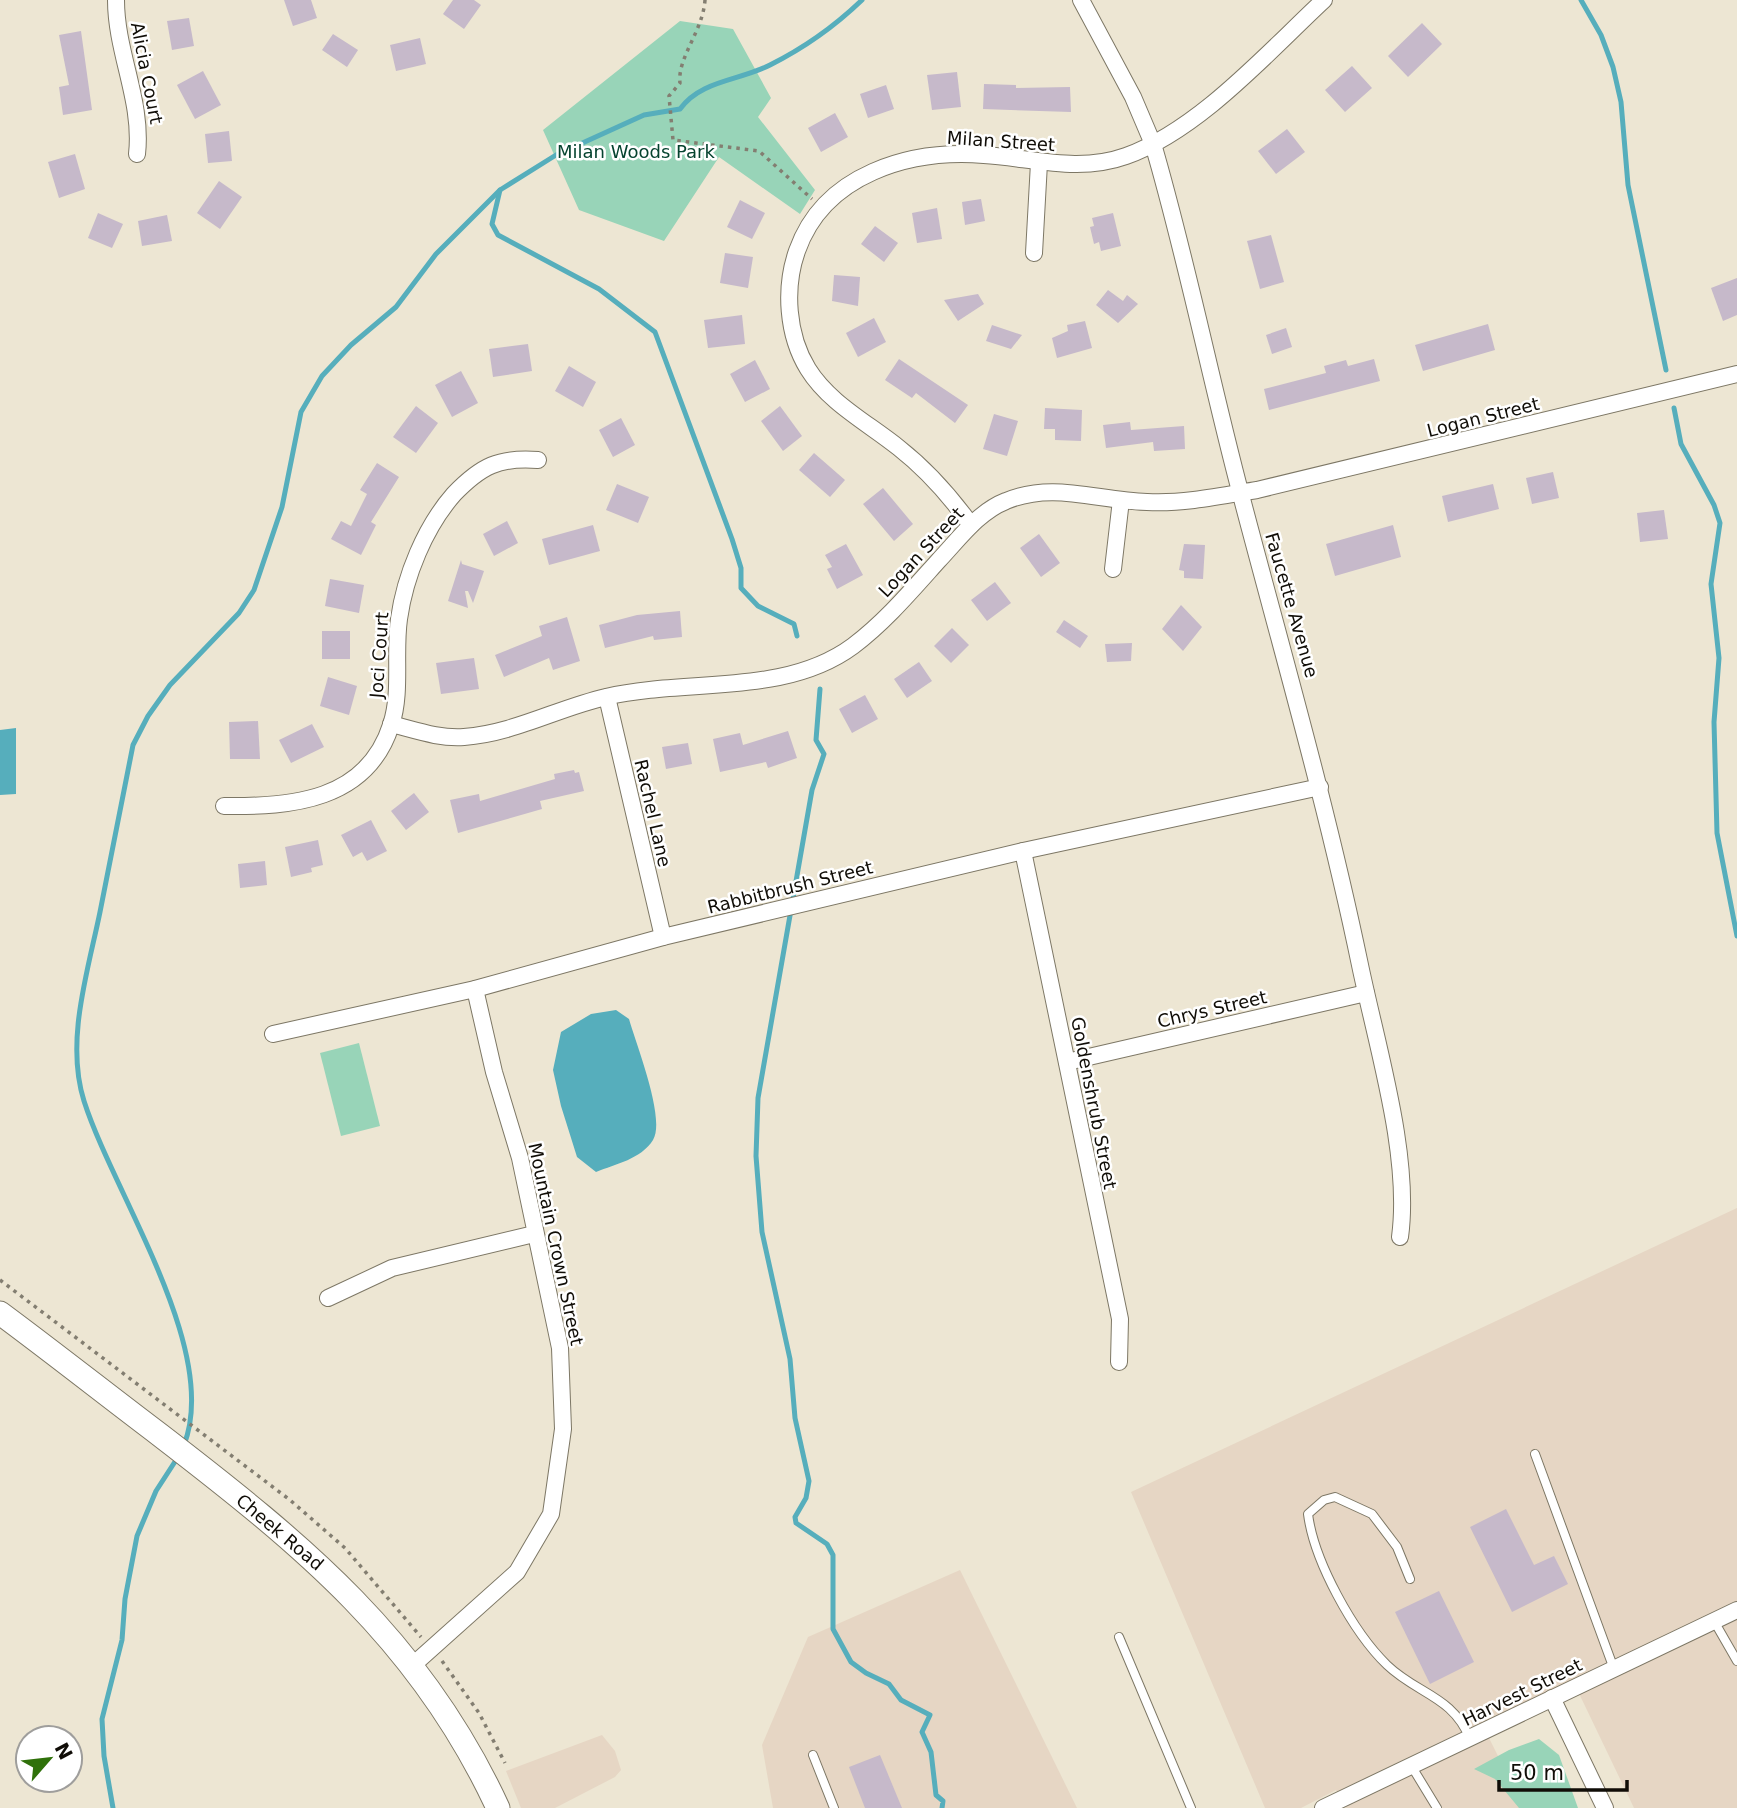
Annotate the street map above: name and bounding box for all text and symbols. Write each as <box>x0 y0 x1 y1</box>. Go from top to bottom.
street label: Alicia Court <box>127 20 167 126</box>
street label: Milan Street <box>946 127 1056 155</box>
park label: Milan Woods Park <box>557 141 716 162</box>
street label: Logan Street <box>1425 393 1541 441</box>
street label: Logan Street <box>874 503 968 601</box>
street label: Faucette Avenue <box>1261 530 1323 680</box>
street label: Joci Court <box>365 611 392 700</box>
street label: Rachel Lane <box>630 757 676 869</box>
street label: Rabbitbrush Street <box>705 856 875 918</box>
street label: Chrys Street <box>1155 986 1269 1032</box>
street label: Goldenshrub Street <box>1067 1015 1121 1191</box>
street label: Mountain Crown Street <box>524 1141 588 1347</box>
street label: Cheek Road <box>232 1489 328 1575</box>
street label: Harvest Street <box>1459 1654 1585 1730</box>
north arrow <box>14 1724 84 1794</box>
text: N <box>51 1739 77 1763</box>
scale bar <box>1499 1748 1627 1792</box>
text: 50 m <box>1510 1761 1564 1785</box>

